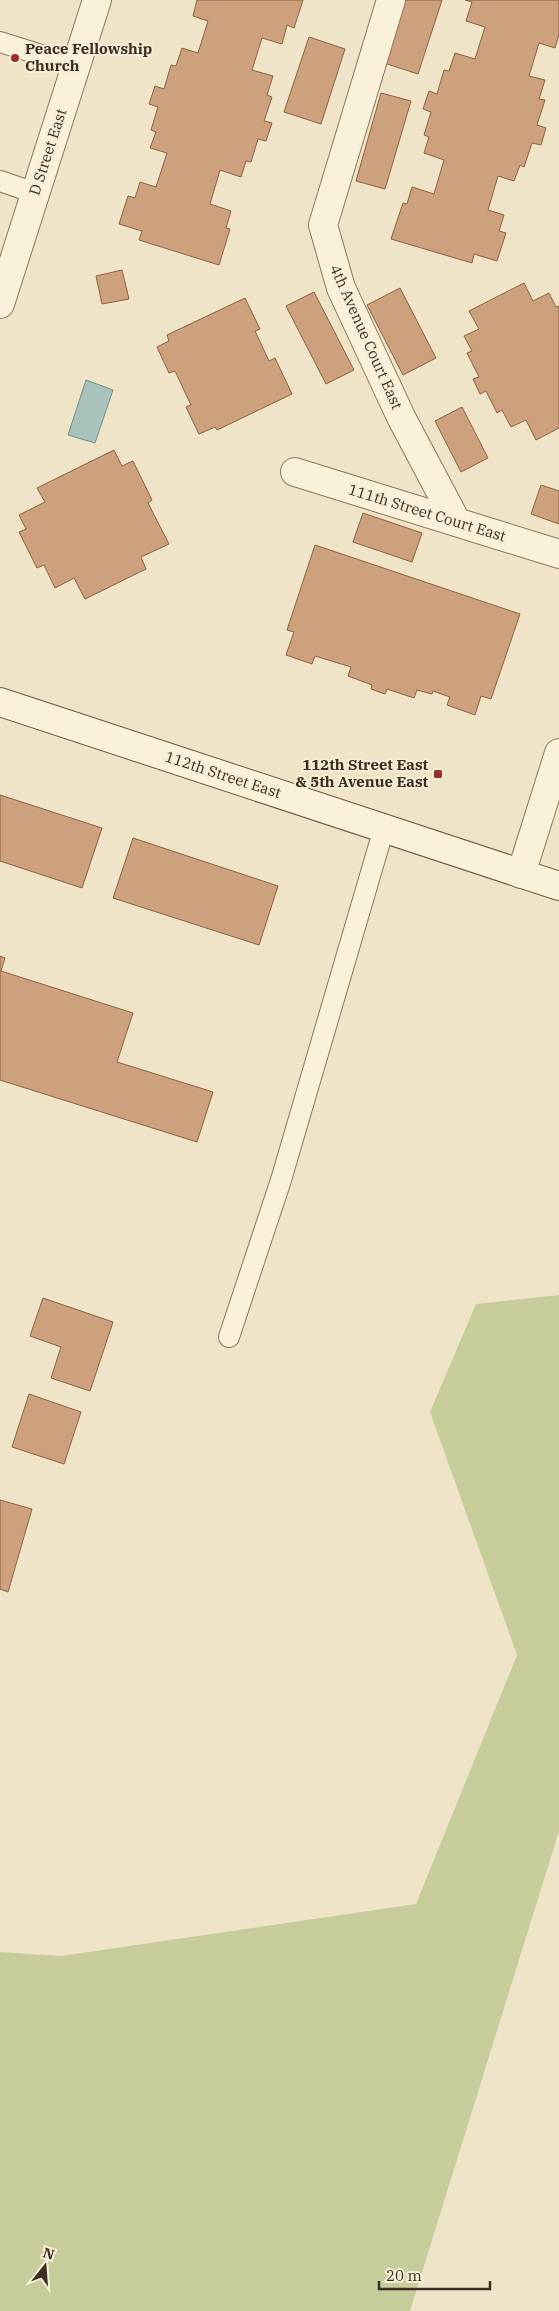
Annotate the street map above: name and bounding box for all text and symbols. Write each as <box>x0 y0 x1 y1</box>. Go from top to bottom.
place label: Peace Fellowship Church <box>25 39 152 75</box>
marker: Peace Fellowship Church <box>9 52 21 64</box>
street label: D Street East <box>25 106 70 198</box>
street label: 4th Avenue Court East <box>326 261 407 412</box>
street label: 111th Street Court East <box>346 479 508 546</box>
street label: 112th Street East <box>163 747 284 802</box>
place label: 112th Street East & 5th Avenue East <box>296 755 428 791</box>
marker: 112th Street East & 5th Avenue East <box>432 768 444 780</box>
north arrow <box>20 2241 70 2291</box>
text: N <box>41 2243 57 2264</box>
scale bar <box>379 2258 490 2290</box>
text: 20 m <box>386 2266 422 2285</box>

